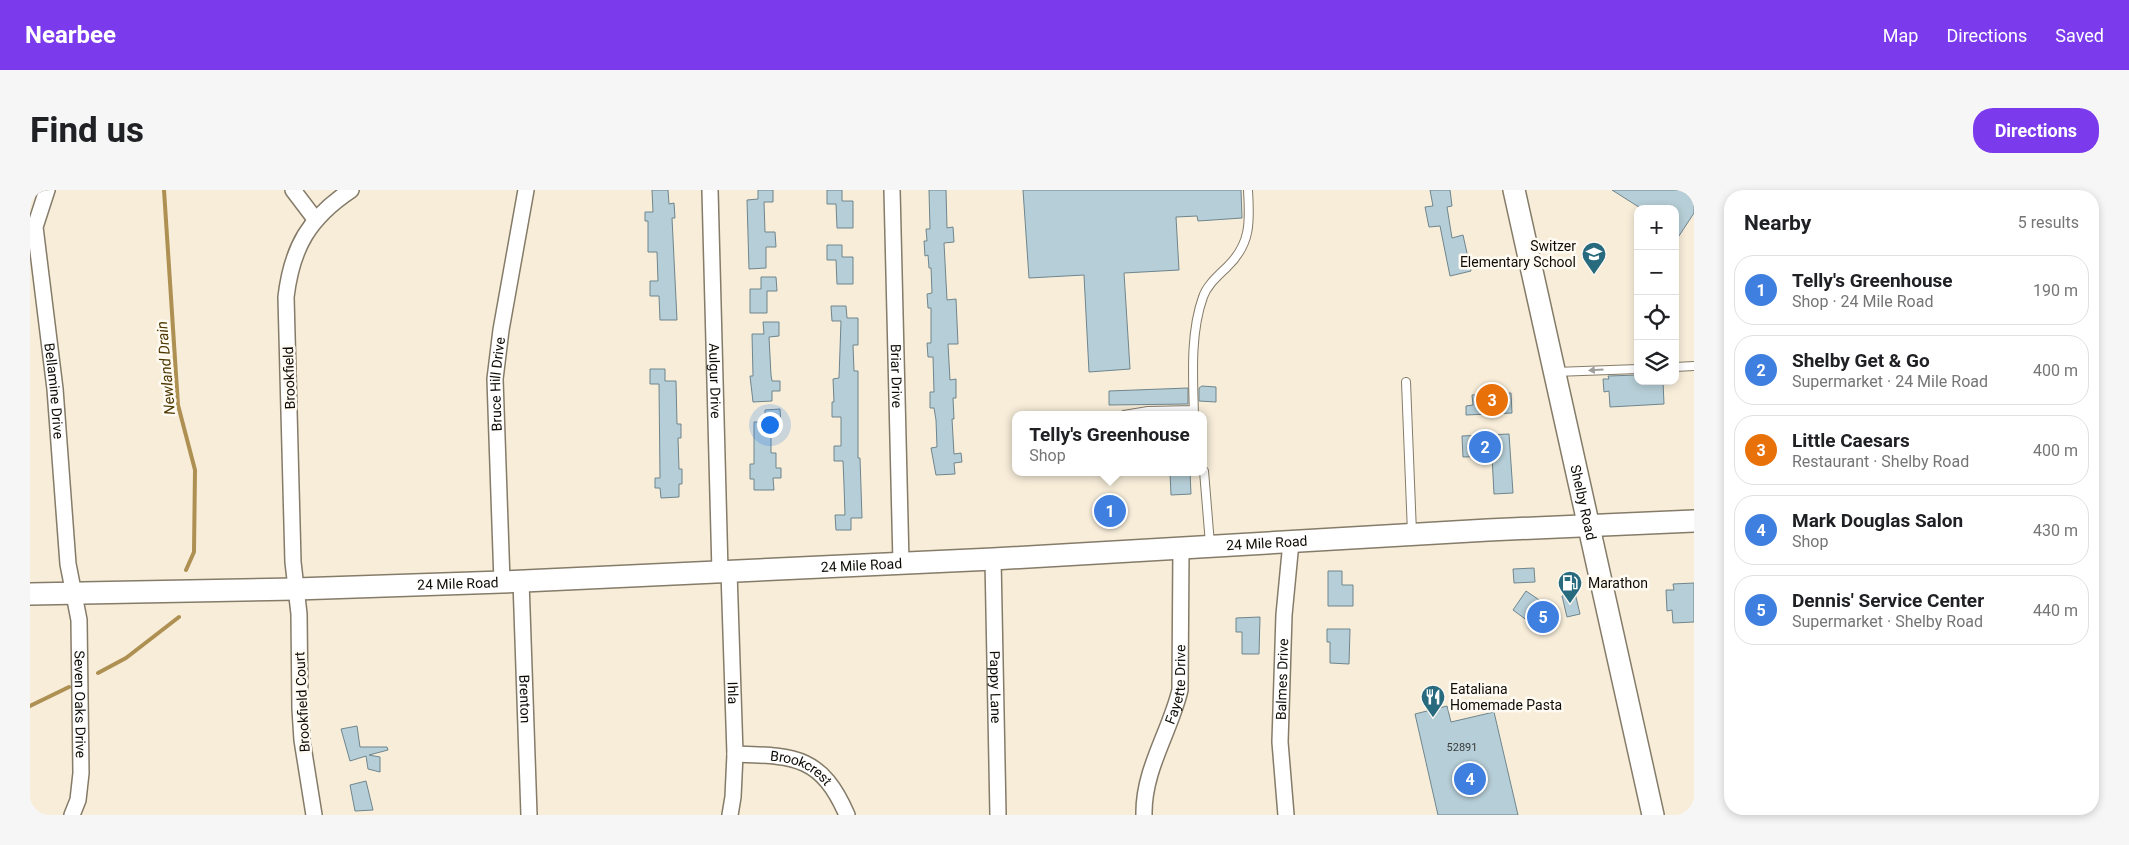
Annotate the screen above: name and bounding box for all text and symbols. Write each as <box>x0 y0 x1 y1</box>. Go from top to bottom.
text: Nearbee <box>25 21 116 49</box>
text: Map <box>1883 25 1918 46</box>
text: Directions <box>1946 25 2027 46</box>
text: Saved <box>2055 25 2104 46</box>
button: Directions <box>1973 108 2099 153</box>
text: Find us <box>30 110 144 151</box>
map controls <box>1634 205 1679 385</box>
button: + <box>1634 205 1679 250</box>
text: Nearby <box>1744 211 1811 235</box>
text: 5 results <box>2018 213 2079 232</box>
place label: Switzer Elementary School <box>1460 238 1576 270</box>
school or university icon: Switzer Elementary School <box>1581 241 1607 275</box>
button: − <box>1634 250 1679 295</box>
text: Telly's Greenhouse <box>1792 269 1953 292</box>
text: 1 <box>1756 281 1766 300</box>
text: 190 m <box>2033 281 2078 300</box>
text: Shop · 24 Mile Road <box>1792 292 1933 311</box>
button: locate <box>1634 295 1679 340</box>
water label: Newland Drain <box>153 320 179 416</box>
street label: Bruce Hill Drive <box>487 336 508 432</box>
button: layers <box>1634 340 1679 385</box>
street label: Bellamine Drive <box>41 342 67 440</box>
street label: Aulgur Drive <box>706 343 724 419</box>
street label: Briar Drive <box>888 344 905 408</box>
street label: Brookfield <box>280 346 298 410</box>
text: Shelby Get & Go <box>1792 349 1930 372</box>
text: 2 <box>1756 361 1766 380</box>
text: 400 m <box>2033 361 2078 380</box>
one-way arrow <box>1588 367 1604 375</box>
text: Supermarket · 24 Mile Road <box>1792 372 1988 391</box>
pin: 3 <box>1476 381 1508 419</box>
popup <box>1012 411 1207 476</box>
your location <box>757 412 783 438</box>
text: Telly's Greenhouse <box>1029 423 1190 446</box>
pin: 2 <box>1469 428 1501 466</box>
text: Little Caesars <box>1792 429 1910 452</box>
text: 3 <box>1756 441 1766 460</box>
text: 400 m <box>2033 441 2078 460</box>
text: Shop <box>1029 446 1066 465</box>
text: Restaurant · Shelby Road <box>1792 452 1969 471</box>
street label: Shelby Road <box>1567 463 1600 542</box>
pin: 1 <box>1094 492 1126 530</box>
text: Mark Douglas Salon <box>1792 509 1963 532</box>
text: 4 <box>1756 521 1766 540</box>
text: 430 m <box>2033 521 2078 540</box>
text: Shop <box>1792 532 1828 551</box>
street label: 24 Mile Road <box>1226 533 1308 553</box>
street label: 24 Mile Road <box>820 555 902 575</box>
fuel station icon: Marathon <box>1557 570 1583 604</box>
street label: 24 Mile Road <box>417 574 499 593</box>
place label: Marathon <box>1588 575 1648 591</box>
text: Dennis' Service Center <box>1792 589 1984 612</box>
pin: 5 <box>1527 598 1559 636</box>
text: 5 <box>1756 601 1766 620</box>
text: 440 m <box>2033 601 2078 620</box>
text: Supermarket · Shelby Road <box>1792 612 1983 631</box>
street label: Balmes Drive <box>1273 638 1291 720</box>
street label: Fayette Drive <box>1162 644 1188 726</box>
street label: Seven Oaks Drive <box>71 650 89 758</box>
street label: Brookfield Court <box>291 651 313 753</box>
street label: Pappy Lane <box>987 651 1004 723</box>
street label: Brenton <box>516 674 534 724</box>
street label: Ihla <box>725 681 741 704</box>
place label: Eataliana Homemade Pasta <box>1450 681 1562 713</box>
restaurant icon: Eataliana Homemade Pasta <box>1420 684 1446 718</box>
house number: 52891 <box>1447 741 1477 754</box>
street label: Brookcrest <box>769 748 836 789</box>
pin: 4 <box>1454 760 1486 798</box>

